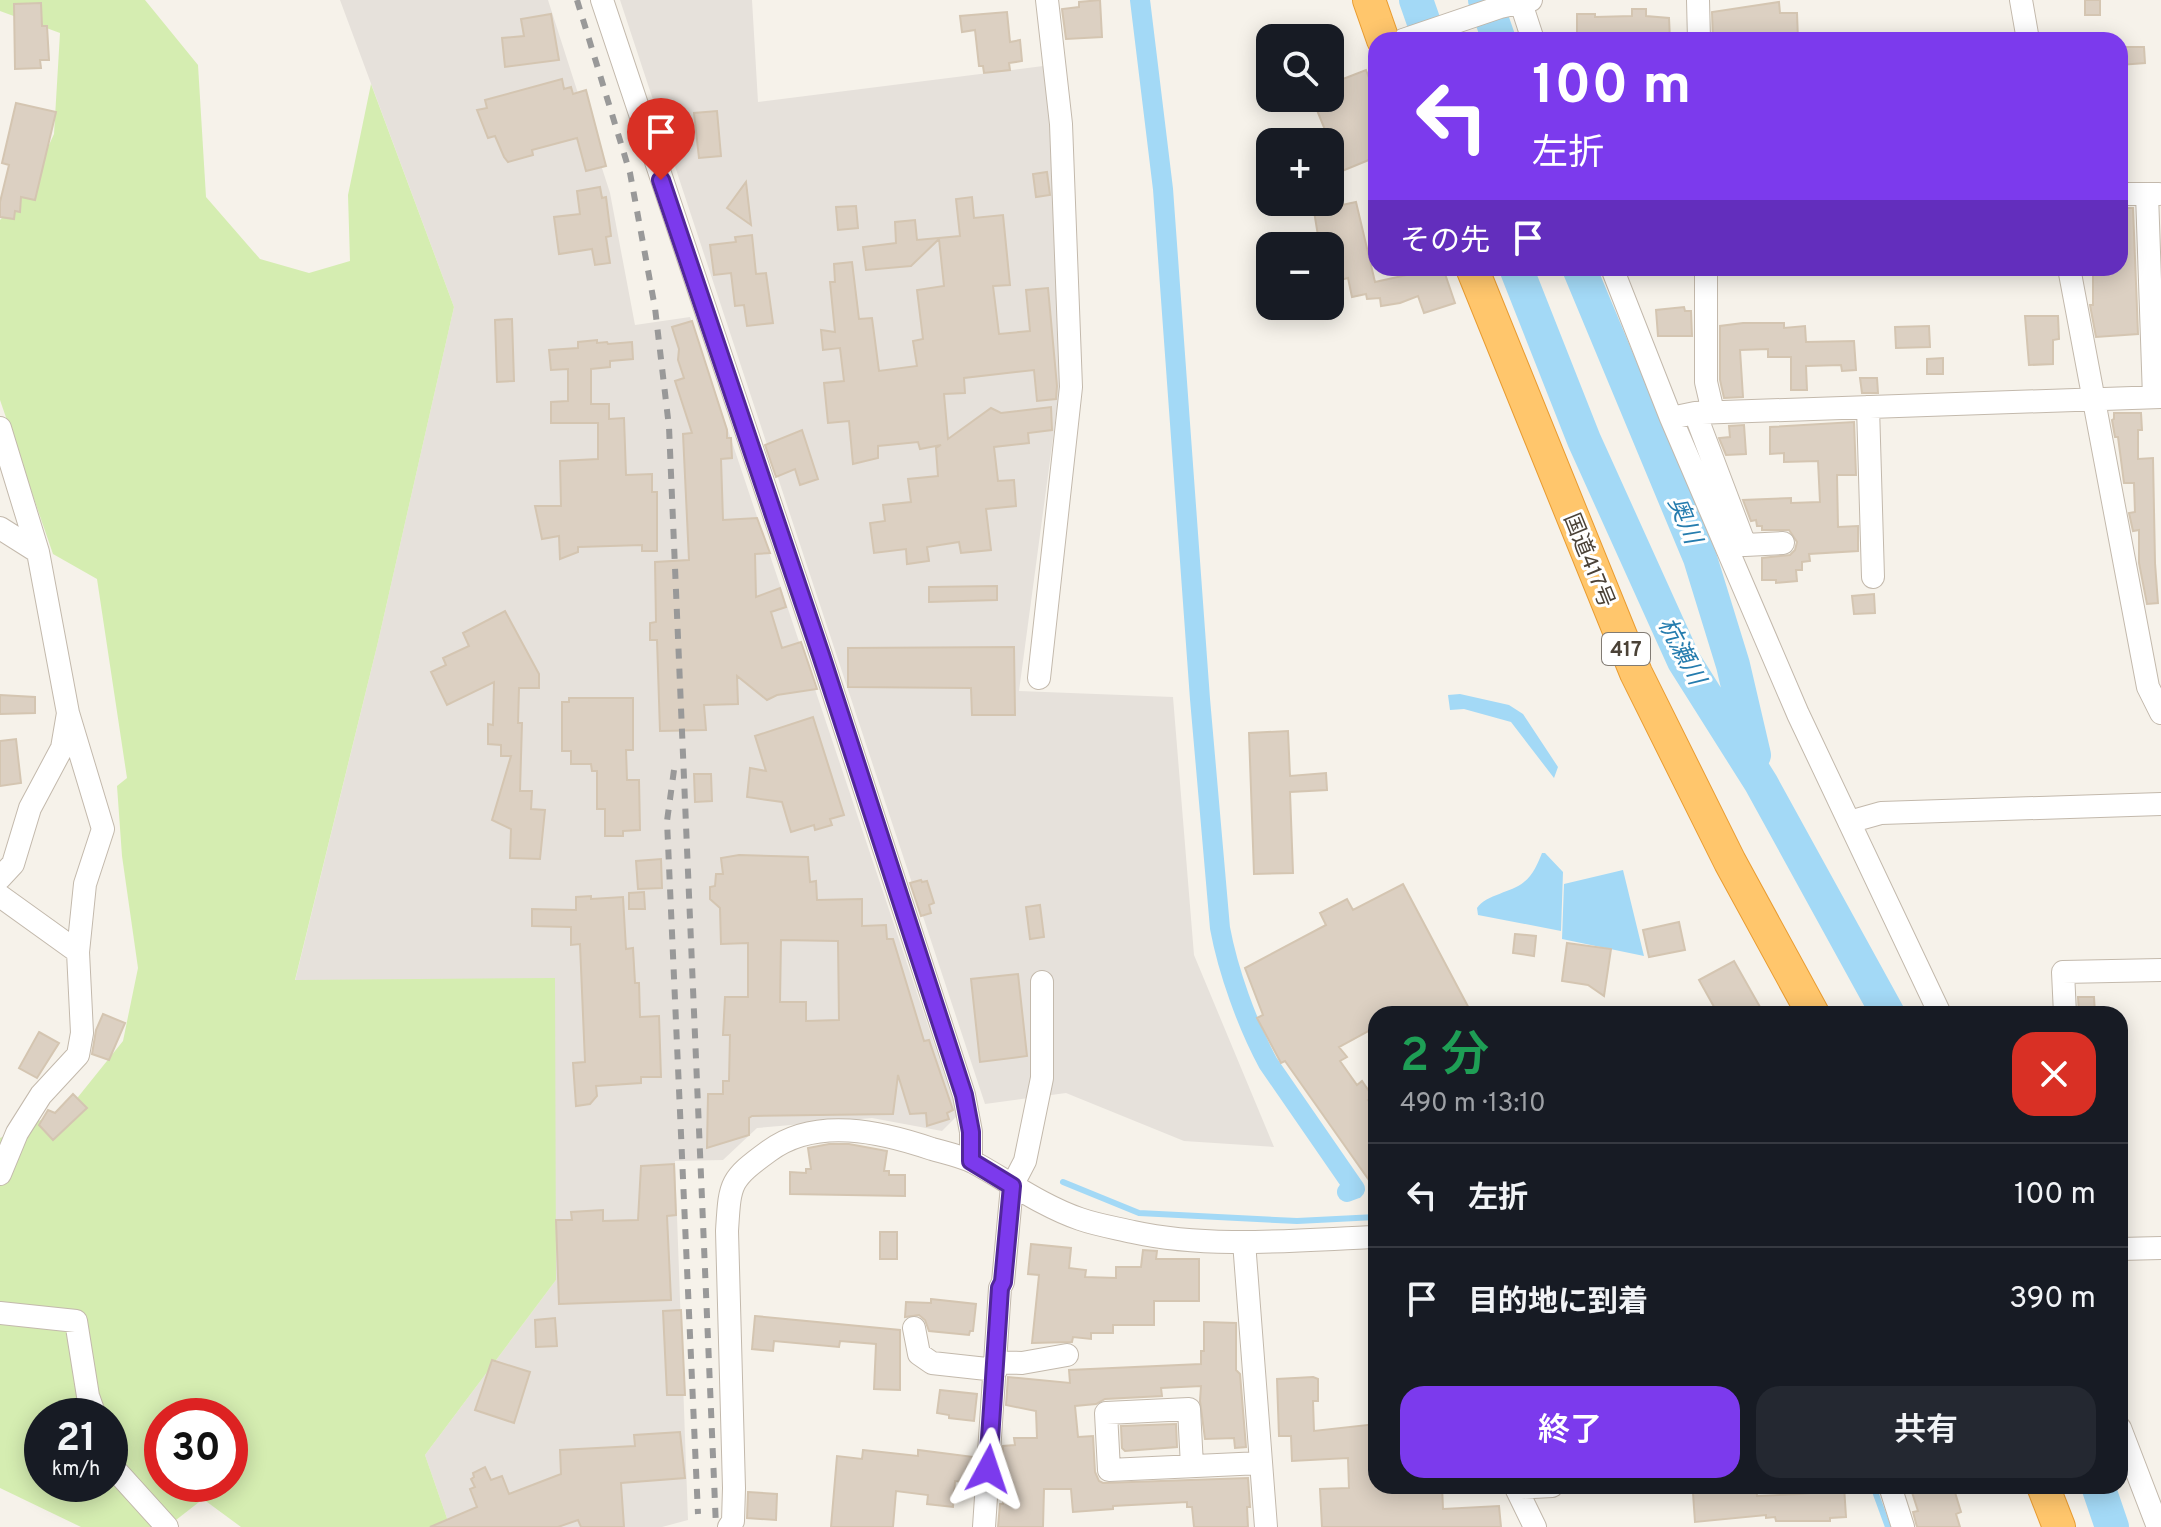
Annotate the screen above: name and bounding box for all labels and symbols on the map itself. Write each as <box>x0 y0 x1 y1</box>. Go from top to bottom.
pin <box>627 98 695 180</box>
water label: 奥川 <box>1660 493 1708 551</box>
street label: 国道417号 <box>1557 510 1619 612</box>
water label: 杭瀬川 <box>1650 613 1712 693</box>
road number: 417 <box>1602 633 1650 665</box>
speed limit sign: 30 <box>144 1398 248 1502</box>
position arrow <box>946 1427 1030 1511</box>

